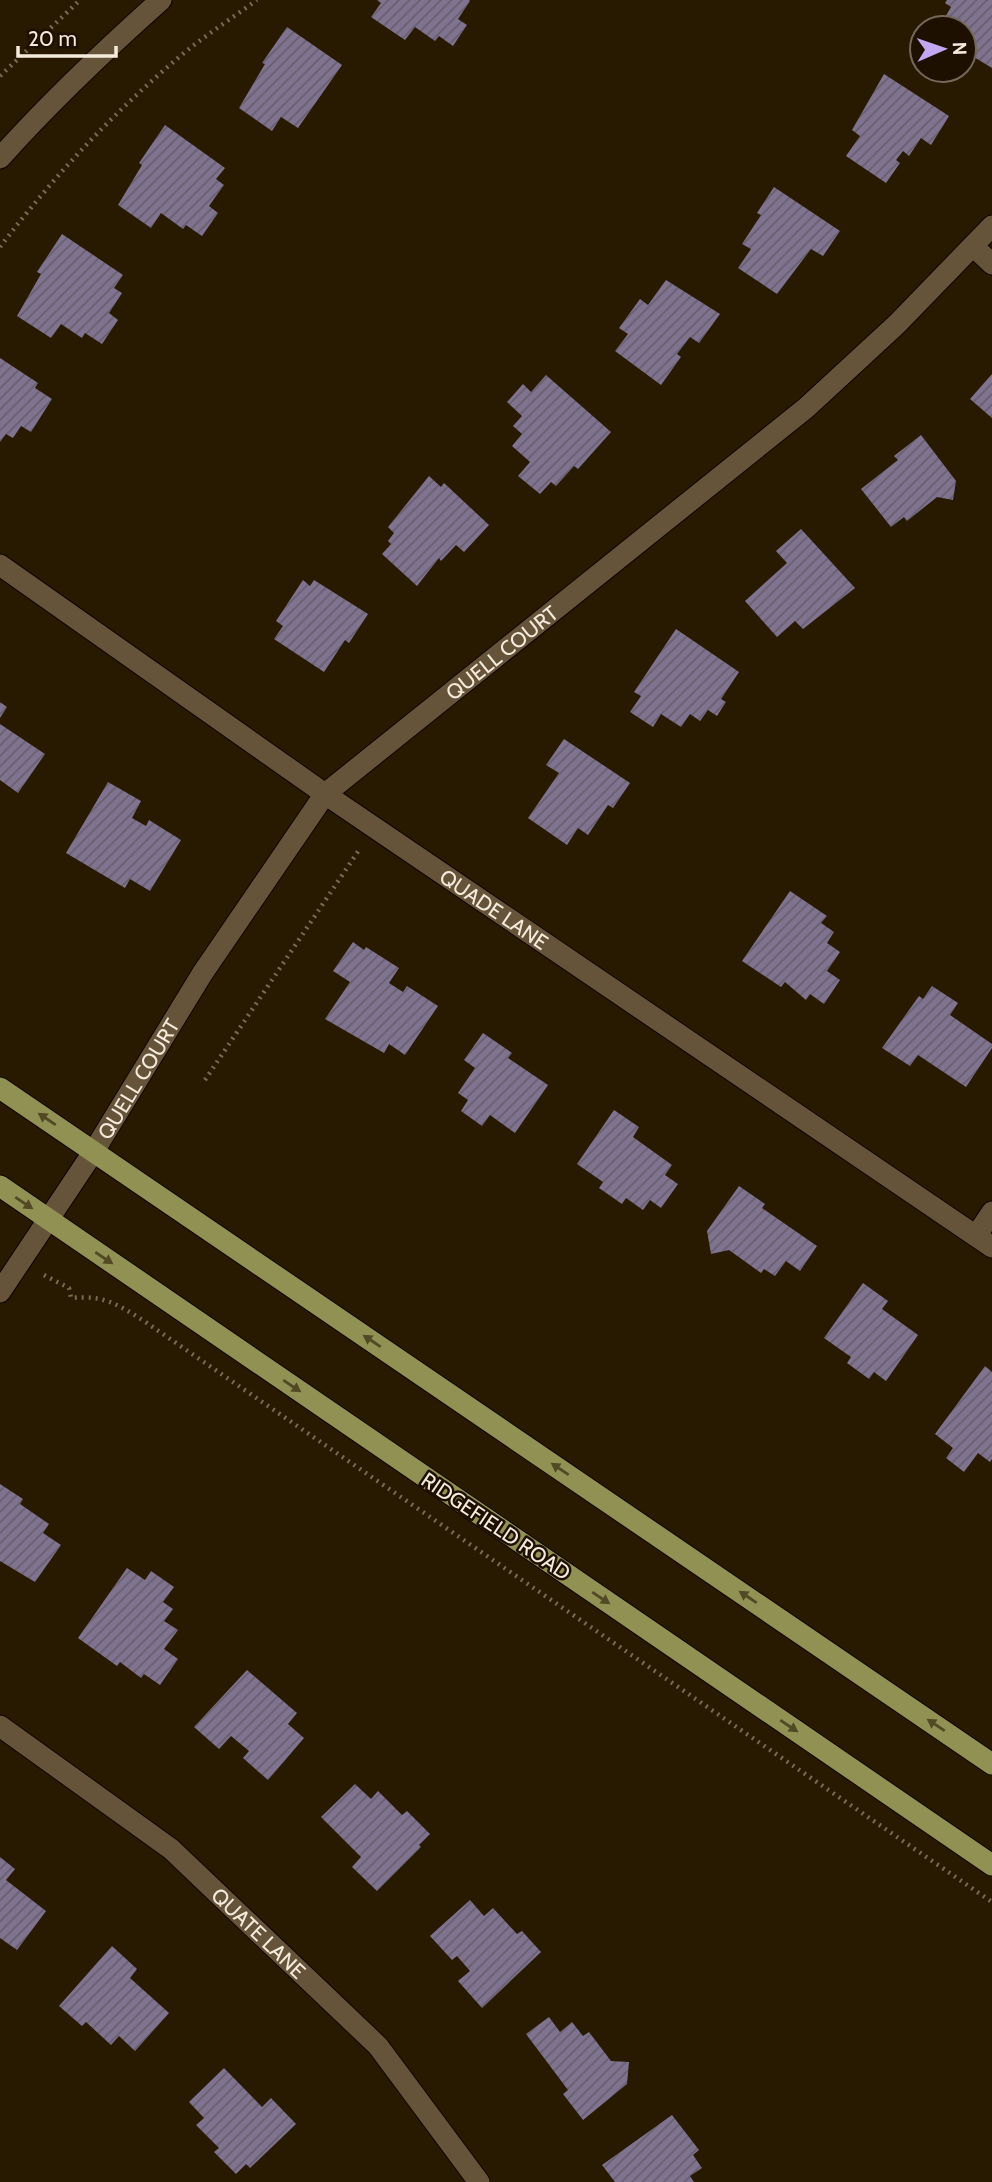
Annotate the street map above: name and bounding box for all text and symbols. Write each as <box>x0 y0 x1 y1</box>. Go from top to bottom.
scale bar <box>18 14 116 58</box>
north arrow <box>908 14 978 84</box>
text: 20 m <box>28 26 77 51</box>
text: N <box>948 41 971 56</box>
street label: QUELL COURT <box>440 600 562 705</box>
street label: QUADE LANE <box>435 863 553 954</box>
street label: QUELL COURT <box>92 1014 184 1144</box>
one-way arrow <box>37 1113 57 1126</box>
one-way arrow <box>15 1196 33 1210</box>
one-way arrow <box>95 1251 113 1265</box>
one-way arrow <box>362 1334 382 1347</box>
one-way arrow <box>283 1379 301 1393</box>
one-way arrow <box>551 1462 569 1476</box>
street label: RIDGEFIELD ROAD <box>417 1467 575 1585</box>
one-way arrow <box>739 1590 757 1604</box>
one-way arrow <box>591 1591 611 1604</box>
one-way arrow <box>780 1719 798 1733</box>
one-way arrow <box>926 1719 946 1732</box>
street label: QUATE LANE <box>207 1882 311 1983</box>

